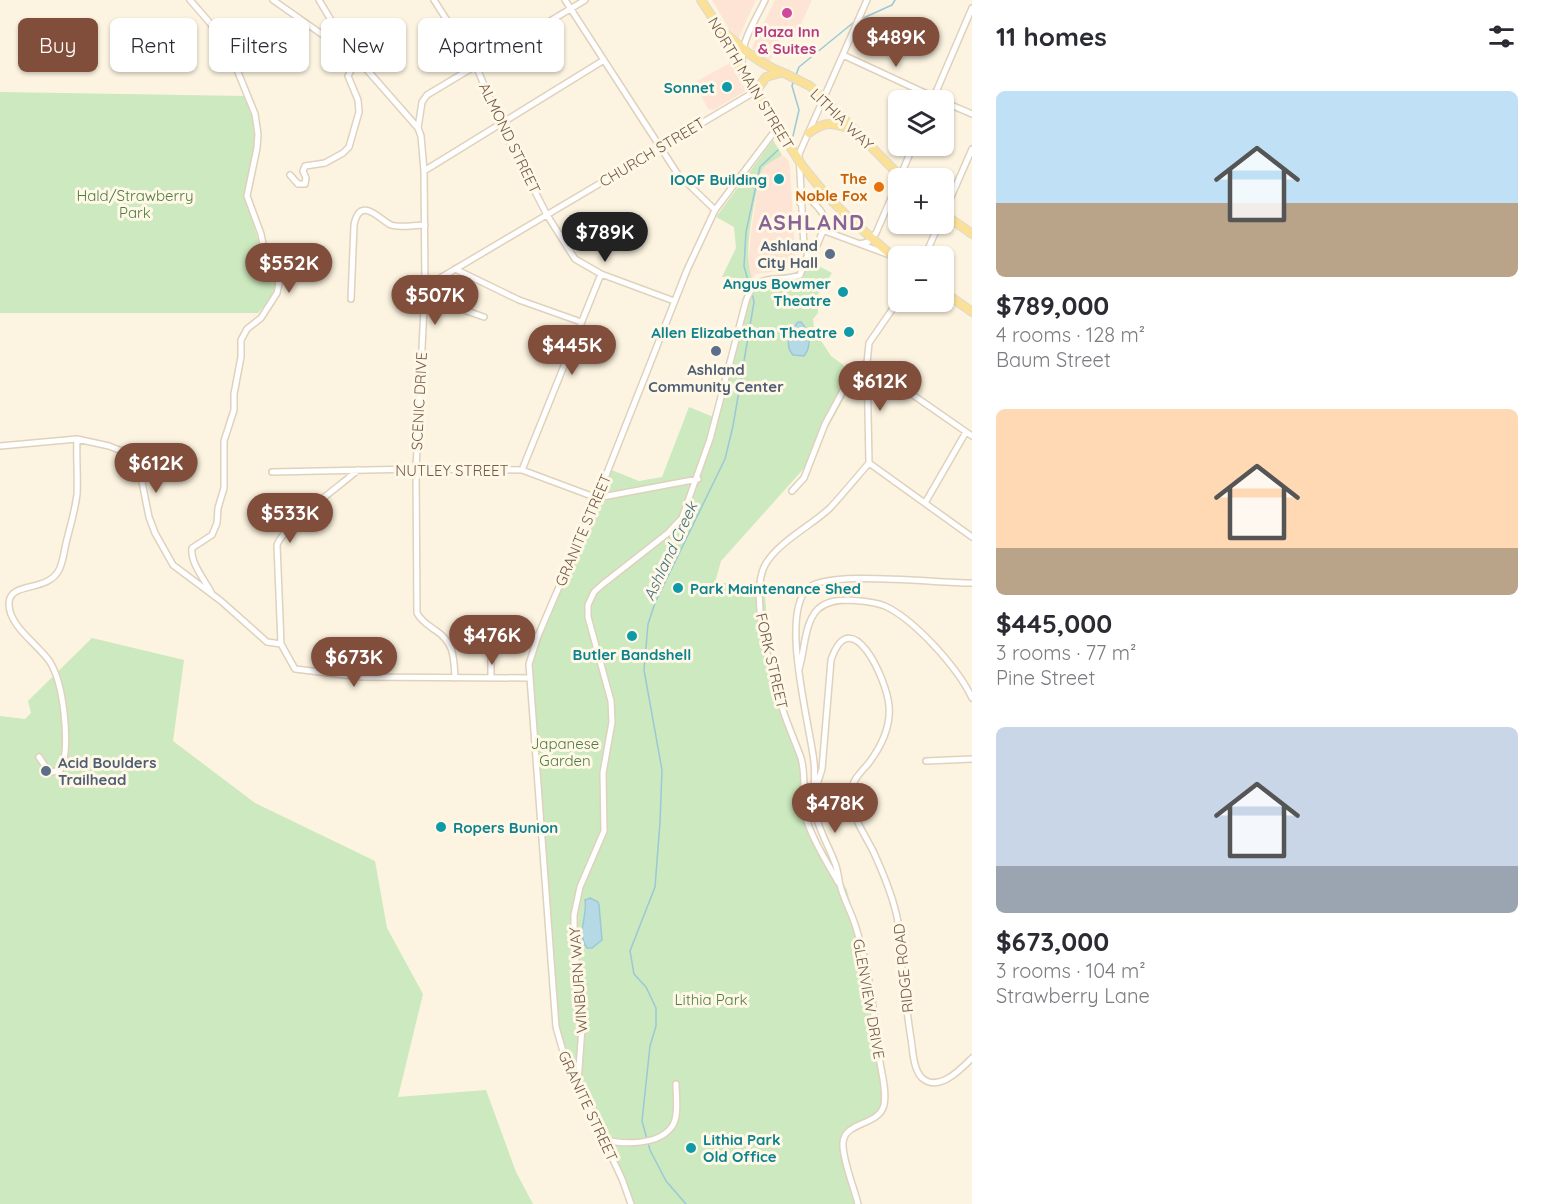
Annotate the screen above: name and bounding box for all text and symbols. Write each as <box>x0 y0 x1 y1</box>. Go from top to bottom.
marker: Plaza Inn & Suites <box>780 6 794 20</box>
street label: NORTH MAIN STREET <box>704 14 798 152</box>
pin: $489K <box>854 17 938 68</box>
chip: Buy <box>18 18 98 72</box>
chip: Rent <box>110 18 197 72</box>
chip: Filters <box>209 18 309 72</box>
chip: New <box>321 18 406 72</box>
chip: Apartment <box>418 18 564 72</box>
text: 11 homes <box>996 20 1107 53</box>
icon: filters <box>1485 20 1518 53</box>
place label: Plaza Inn & Suites <box>754 22 820 58</box>
text: $489K <box>866 24 926 49</box>
place label: Sonnet <box>664 78 715 97</box>
street label: ALMOND STREET <box>475 79 545 197</box>
marker: Sonnet <box>720 80 734 94</box>
street label: LITHIA WAY <box>806 84 878 154</box>
map controls <box>888 90 954 312</box>
button: layers <box>888 90 954 156</box>
street label: CHURCH STREET <box>596 113 708 191</box>
icon: home <box>1203 130 1311 238</box>
button: + <box>888 168 954 234</box>
place label: The Noble Fox <box>795 169 868 205</box>
place label: IOOF Building <box>670 170 767 189</box>
marker: IOOF Building <box>772 172 786 186</box>
marker: The Noble Fox <box>872 180 886 194</box>
park label: Hald/Strawberry Park <box>76 186 194 222</box>
district label: ASHLAND <box>758 209 866 235</box>
pin: $789K <box>563 212 647 263</box>
text: $789K <box>576 219 634 244</box>
place label: Ashland City Hall <box>758 236 818 272</box>
pin: $552K <box>247 243 331 294</box>
button: − <box>888 246 954 312</box>
marker: Ashland City Hall <box>823 247 837 261</box>
text: $552K <box>259 250 319 275</box>
place label: Angus Bowmer Theatre <box>723 274 831 310</box>
pin: $507K <box>393 275 477 326</box>
text: $507K <box>405 282 465 307</box>
marker: Angus Bowmer Theatre <box>836 285 850 299</box>
text: $789,000 <box>996 289 1109 322</box>
text: 4 rooms · 128 m² <box>996 322 1145 347</box>
place label: Allen Elizabethan Theatre <box>651 323 837 342</box>
pin: $445K <box>530 325 614 376</box>
marker: Allen Elizabethan Theatre <box>842 325 856 339</box>
text: $445K <box>542 332 602 357</box>
marker: Ashland Community Center <box>709 344 723 358</box>
text: Baum Street <box>996 347 1111 372</box>
street label: SCENIC DRIVE <box>407 351 431 451</box>
place label: Ashland Community Center <box>648 360 784 396</box>
pin: $612K <box>838 361 922 412</box>
text: $612K <box>853 368 907 393</box>
pin: $612K <box>114 443 198 494</box>
icon: home <box>1203 448 1311 556</box>
text: $612K <box>129 450 183 475</box>
street label: NUTLEY STREET <box>395 461 509 480</box>
street label: GRANITE STREET <box>551 471 615 589</box>
pin: $533K <box>248 493 332 544</box>
water label: Ashland Creek <box>638 497 702 604</box>
text: $533K <box>261 500 319 525</box>
place label: Park Maintenance Shed <box>690 579 861 598</box>
marker: Park Maintenance Shed <box>671 581 685 595</box>
text: $445,000 <box>996 607 1112 640</box>
street label: FORK STREET <box>752 611 792 711</box>
pin: $476K <box>450 615 534 666</box>
text: $476K <box>463 622 521 647</box>
marker: Butler Bandshell <box>625 629 639 643</box>
pin: $673K <box>312 637 396 688</box>
text: 3 rooms · 77 m² <box>996 640 1136 665</box>
text: $673K <box>325 644 383 669</box>
place label: Butler Bandshell <box>573 645 691 664</box>
text: Pine Street <box>996 665 1095 690</box>
park label: Japanese Garden <box>531 734 599 770</box>
place label: Acid Boulders Trailhead <box>58 753 156 789</box>
marker: Acid Boulders Trailhead <box>39 764 53 778</box>
icon: home <box>1203 766 1311 874</box>
pin: $478K <box>793 783 877 834</box>
text: $478K <box>806 790 864 815</box>
place label: Ropers Bunion <box>453 818 558 837</box>
marker: Ropers Bunion <box>434 820 448 834</box>
street label: RIDGE ROAD <box>889 922 917 1013</box>
text: $673,000 <box>996 925 1109 958</box>
street label: WINBURN WAY <box>565 926 591 1034</box>
street label: GLENVIEW DRIVE <box>849 937 889 1061</box>
text: 3 rooms · 104 m² <box>996 958 1146 983</box>
text: Strawberry Lane <box>996 983 1150 1008</box>
park label: Lithia Park <box>675 990 747 1009</box>
street label: GRANITE STREET <box>554 1048 622 1164</box>
place label: Lithia Park Old Office <box>703 1130 781 1166</box>
marker: Lithia Park Old Office <box>684 1141 698 1155</box>

